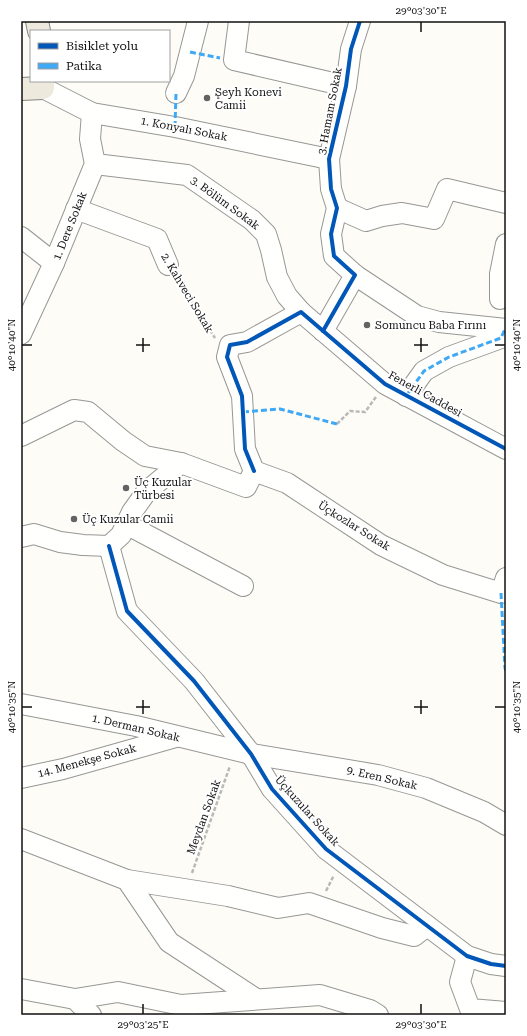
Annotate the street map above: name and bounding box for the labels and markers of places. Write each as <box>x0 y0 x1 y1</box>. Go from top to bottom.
place label: Şeyh Konevi Camii <box>215 86 282 112</box>
marker: Şeyh Konevi Camii <box>202 93 212 103</box>
place label: Somuncu Baba Fırını <box>375 319 487 332</box>
marker: Somuncu Baba Fırını <box>362 320 372 330</box>
place label: Üç Kuzular Türbesi <box>134 475 192 502</box>
marker: Üç Kuzular Türbesi <box>121 483 131 493</box>
place label: Üç Kuzular Camii <box>82 512 174 526</box>
marker: Üç Kuzular Camii <box>69 514 79 524</box>

